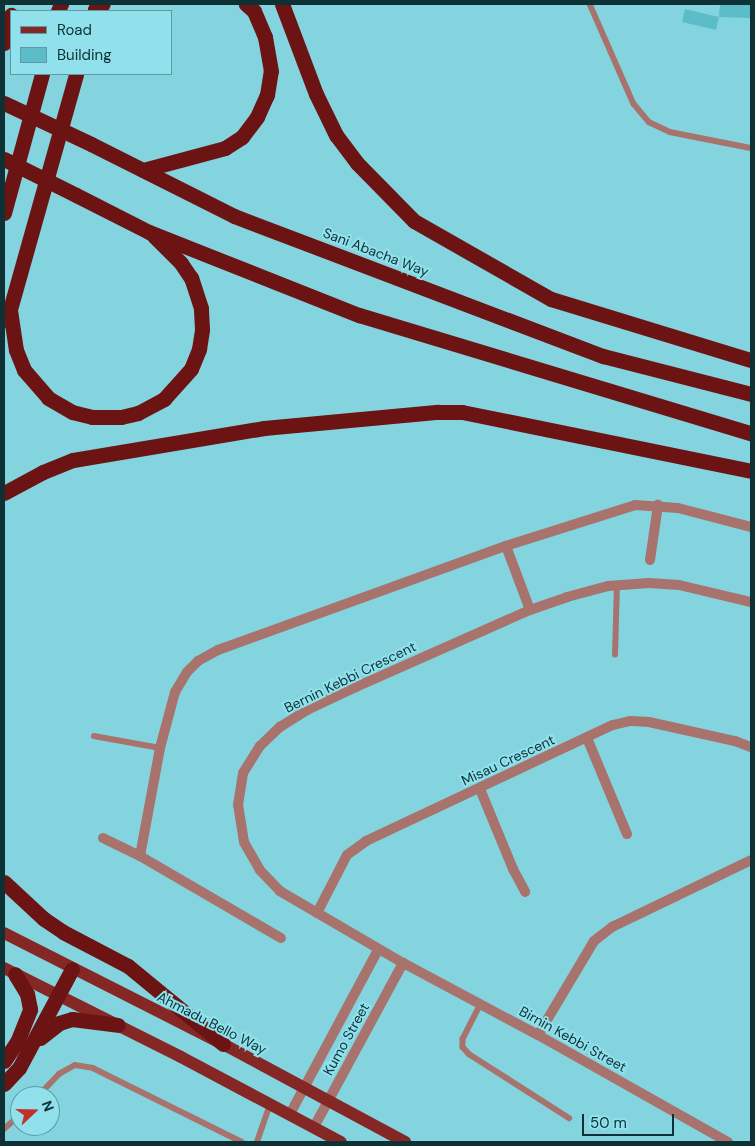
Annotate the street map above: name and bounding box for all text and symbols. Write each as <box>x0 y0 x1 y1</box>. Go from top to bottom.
legend <box>10 10 172 75</box>
text: Road <box>57 20 92 40</box>
text: Building <box>57 45 112 65</box>
street label: Sani Abacha Way <box>321 224 431 280</box>
street label: Bernin Kebbi Crescent <box>281 638 419 716</box>
street label: Misau Crescent <box>459 731 557 789</box>
street label: Ahmadu Bello Way <box>154 988 270 1058</box>
street label: Kumo Street <box>319 1000 373 1078</box>
street label: Birnin Kebbi Street <box>516 1003 630 1075</box>
north arrow <box>10 1086 60 1136</box>
text: N <box>38 1098 58 1114</box>
scale bar <box>585 1104 678 1136</box>
text: 50 m <box>590 1113 627 1133</box>

